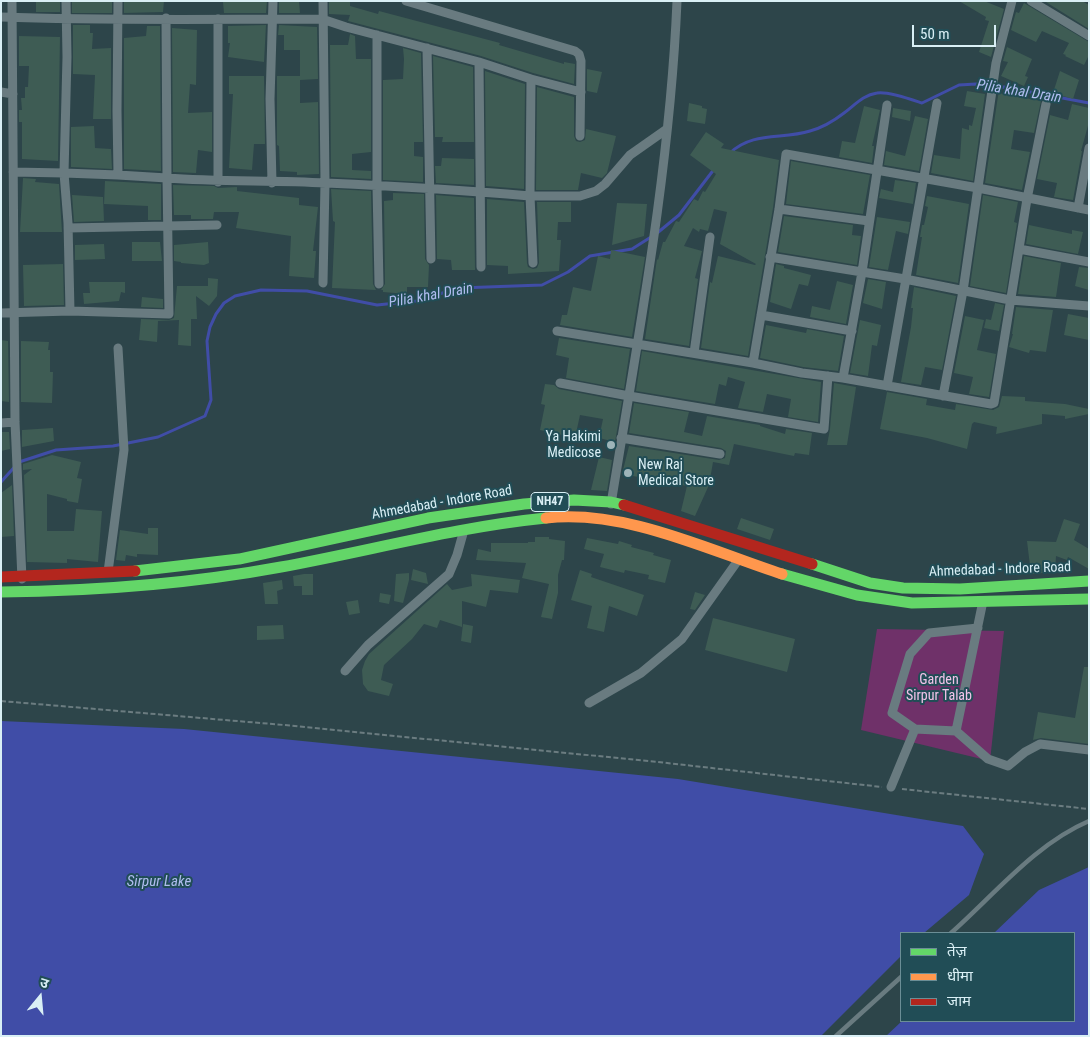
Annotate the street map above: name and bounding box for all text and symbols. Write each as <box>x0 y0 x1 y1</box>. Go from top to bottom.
scale bar <box>915 15 999 47</box>
text: 50 m <box>920 25 950 43</box>
water label: Pilia khal Drain <box>975 76 1063 108</box>
water label: Pilia khal Drain <box>387 280 475 312</box>
place label: Ya Hakimi Medicose <box>546 429 601 462</box>
marker: Ya Hakimi Medicose <box>605 439 617 451</box>
place label: New Raj Medical Store <box>638 457 714 490</box>
marker: New Raj Medical Store <box>622 467 634 479</box>
street label: Ahmedabad - Indore Road <box>370 482 514 524</box>
road number: NH47 <box>531 492 569 512</box>
street label: Ahmedabad - Indore Road <box>929 559 1071 581</box>
park label: Garden Sirpur Talab <box>906 672 972 704</box>
water label: Sirpur Lake <box>127 873 191 891</box>
legend <box>900 932 1075 1022</box>
text: तेज़ <box>947 942 967 960</box>
text: धीमा <box>947 967 973 985</box>
north arrow <box>15 972 65 1022</box>
text: उ <box>38 974 51 992</box>
text: जाम <box>947 992 971 1010</box>

